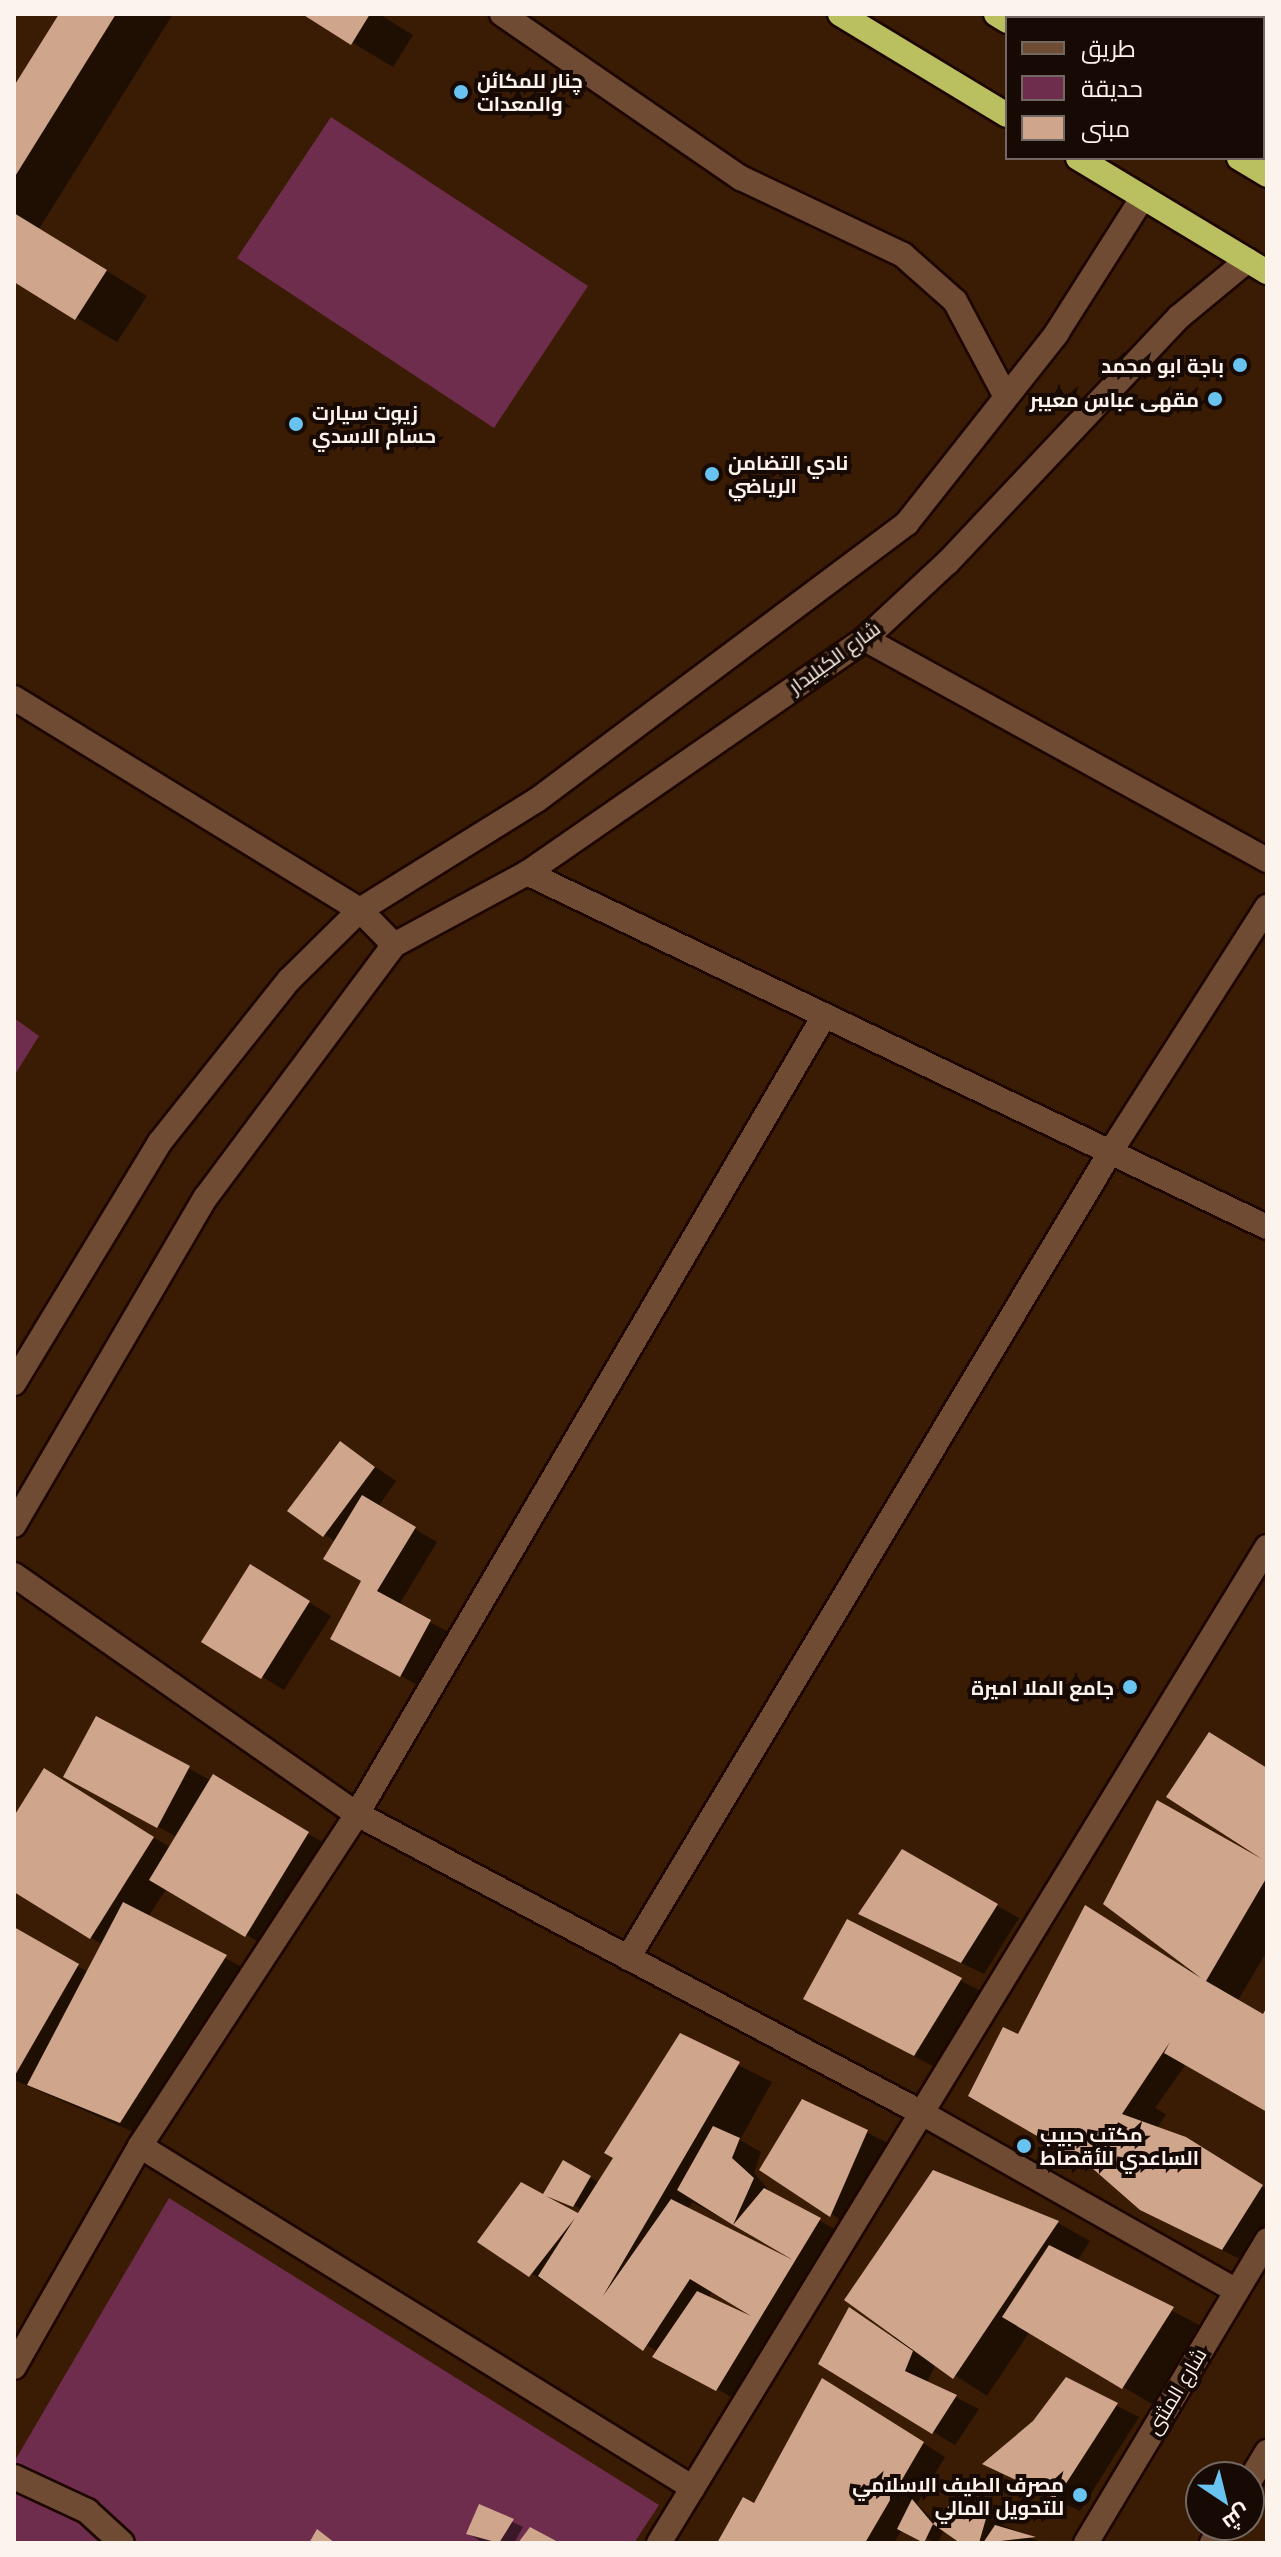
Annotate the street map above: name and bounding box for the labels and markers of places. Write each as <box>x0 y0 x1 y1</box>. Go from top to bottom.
place label: چنار للمكائن والمعدات <box>477 68 583 115</box>
marker: چنار للمكائن والمعدات <box>452 83 470 101</box>
place label: باجة ابو محمد <box>1101 353 1224 377</box>
marker: باجة ابو محمد <box>1231 356 1249 374</box>
place label: مقهى عباس معيبر <box>1030 387 1199 411</box>
marker: مقهى عباس معيبر <box>1206 390 1224 408</box>
place label: زيوت سيارت حسام الاسدي <box>312 400 436 447</box>
marker: زيوت سيارت حسام الاسدي <box>287 415 305 433</box>
place label: نادي التضامن الرياضي <box>728 450 848 497</box>
marker: نادي التضامن الرياضي <box>703 465 721 483</box>
place label: جامع الملا اميرة <box>971 1675 1114 1699</box>
marker: جامع الملا اميرة <box>1121 1678 1139 1696</box>
place label: مكتب حبيب الساعدي للأقصاط <box>1040 2122 1199 2169</box>
marker: مكتب حبيب الساعدي للأقصاط <box>1015 2137 1033 2155</box>
place label: مصرف الطيف الاسلامي للتحويل المالي <box>852 2472 1064 2519</box>
marker: مصرف الطيف الاسلامي للتحويل المالي <box>1071 2486 1089 2504</box>

